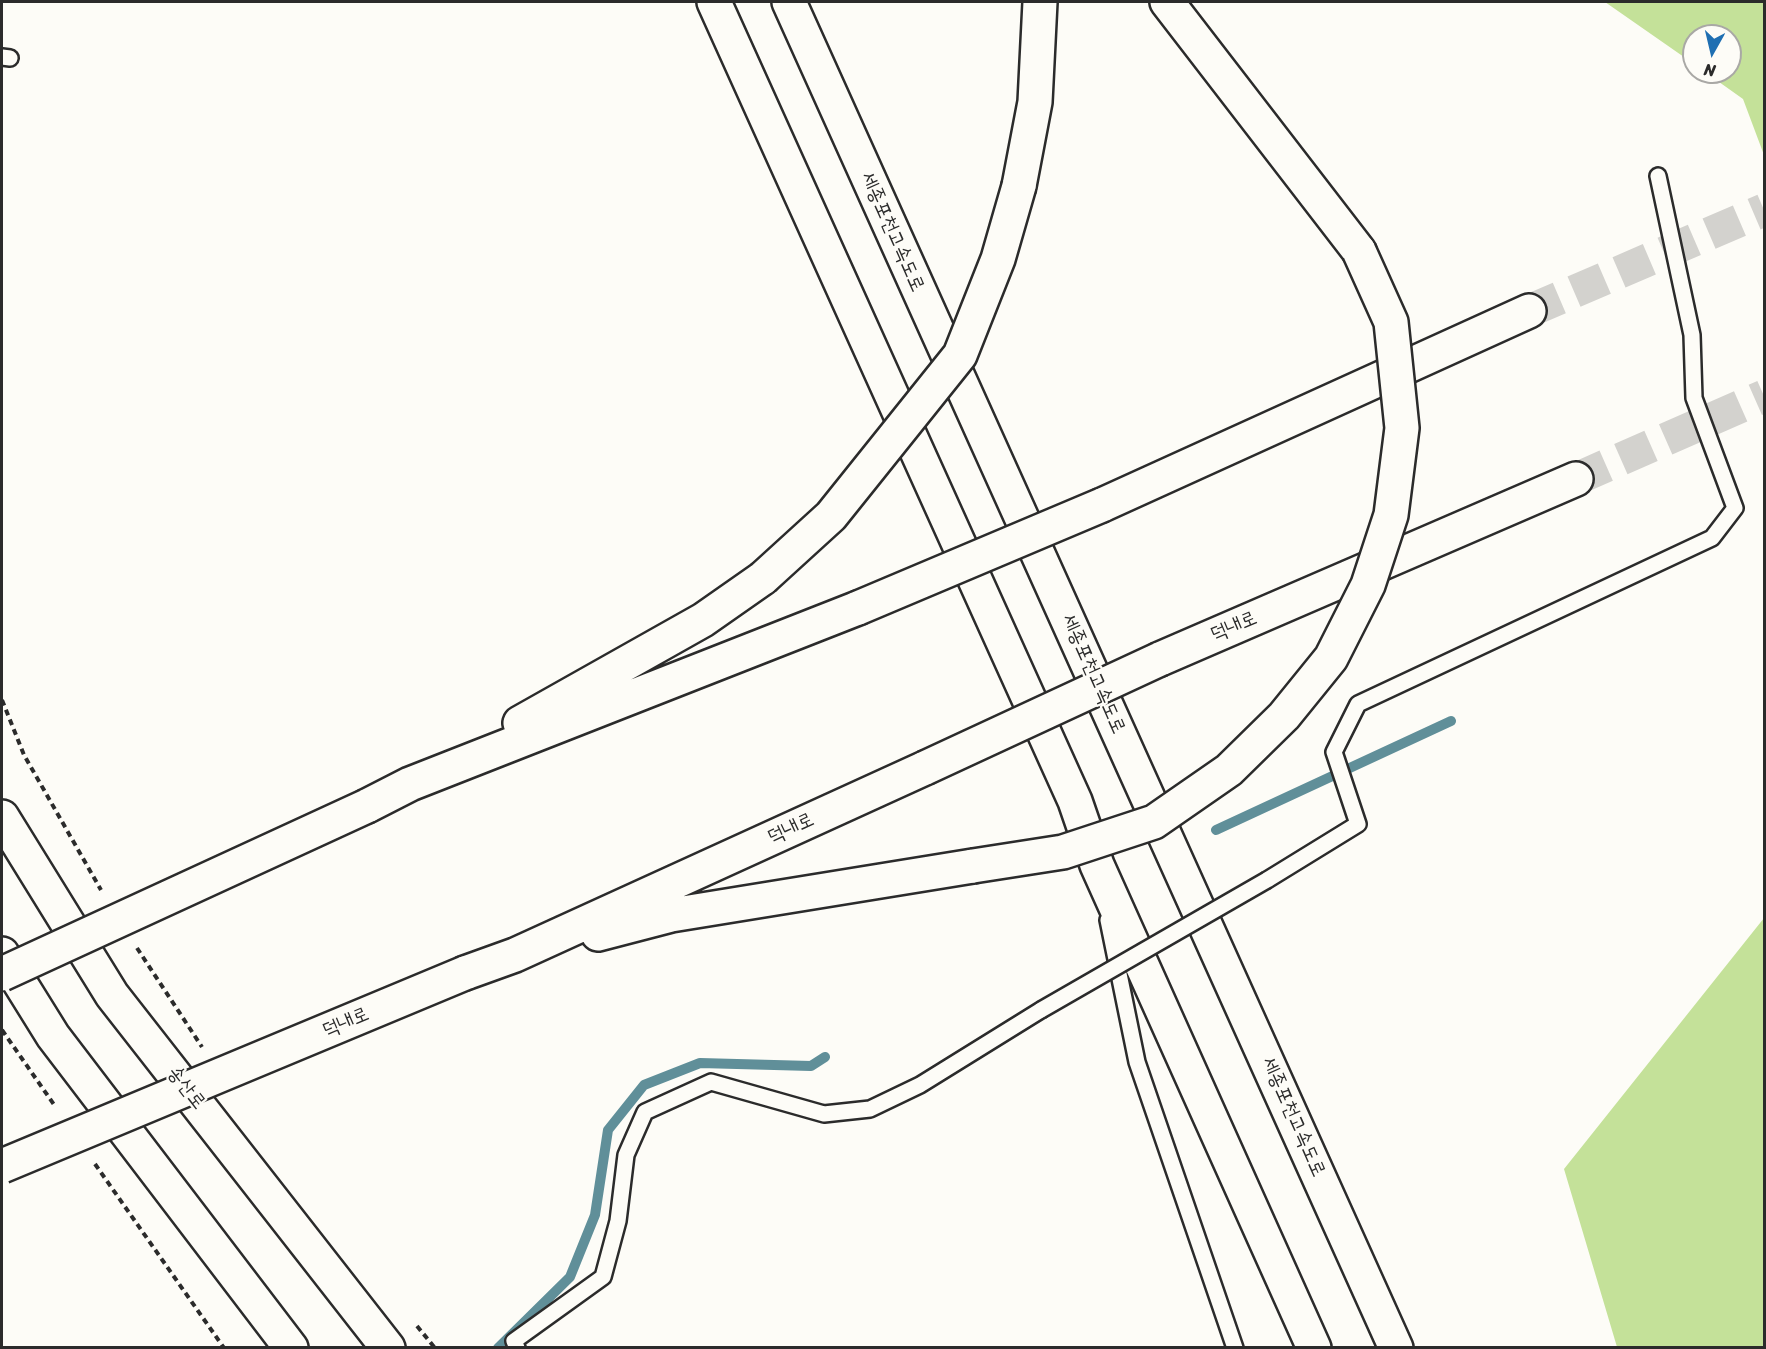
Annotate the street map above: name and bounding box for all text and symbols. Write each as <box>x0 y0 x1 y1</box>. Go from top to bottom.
north arrow <box>1682 24 1742 84</box>
text: N <box>1702 55 1717 85</box>
street label: 세종포천고속도로 <box>855 168 929 296</box>
street label: 덕내로 <box>1207 607 1261 647</box>
street label: 세종포천고속도로 <box>1056 610 1130 738</box>
street label: 덕내로 <box>764 808 818 850</box>
street label: 덕내로 <box>319 1003 373 1043</box>
street label: 세종포천고속도로 <box>1256 1053 1330 1181</box>
street label: 송산로 <box>162 1062 210 1114</box>

